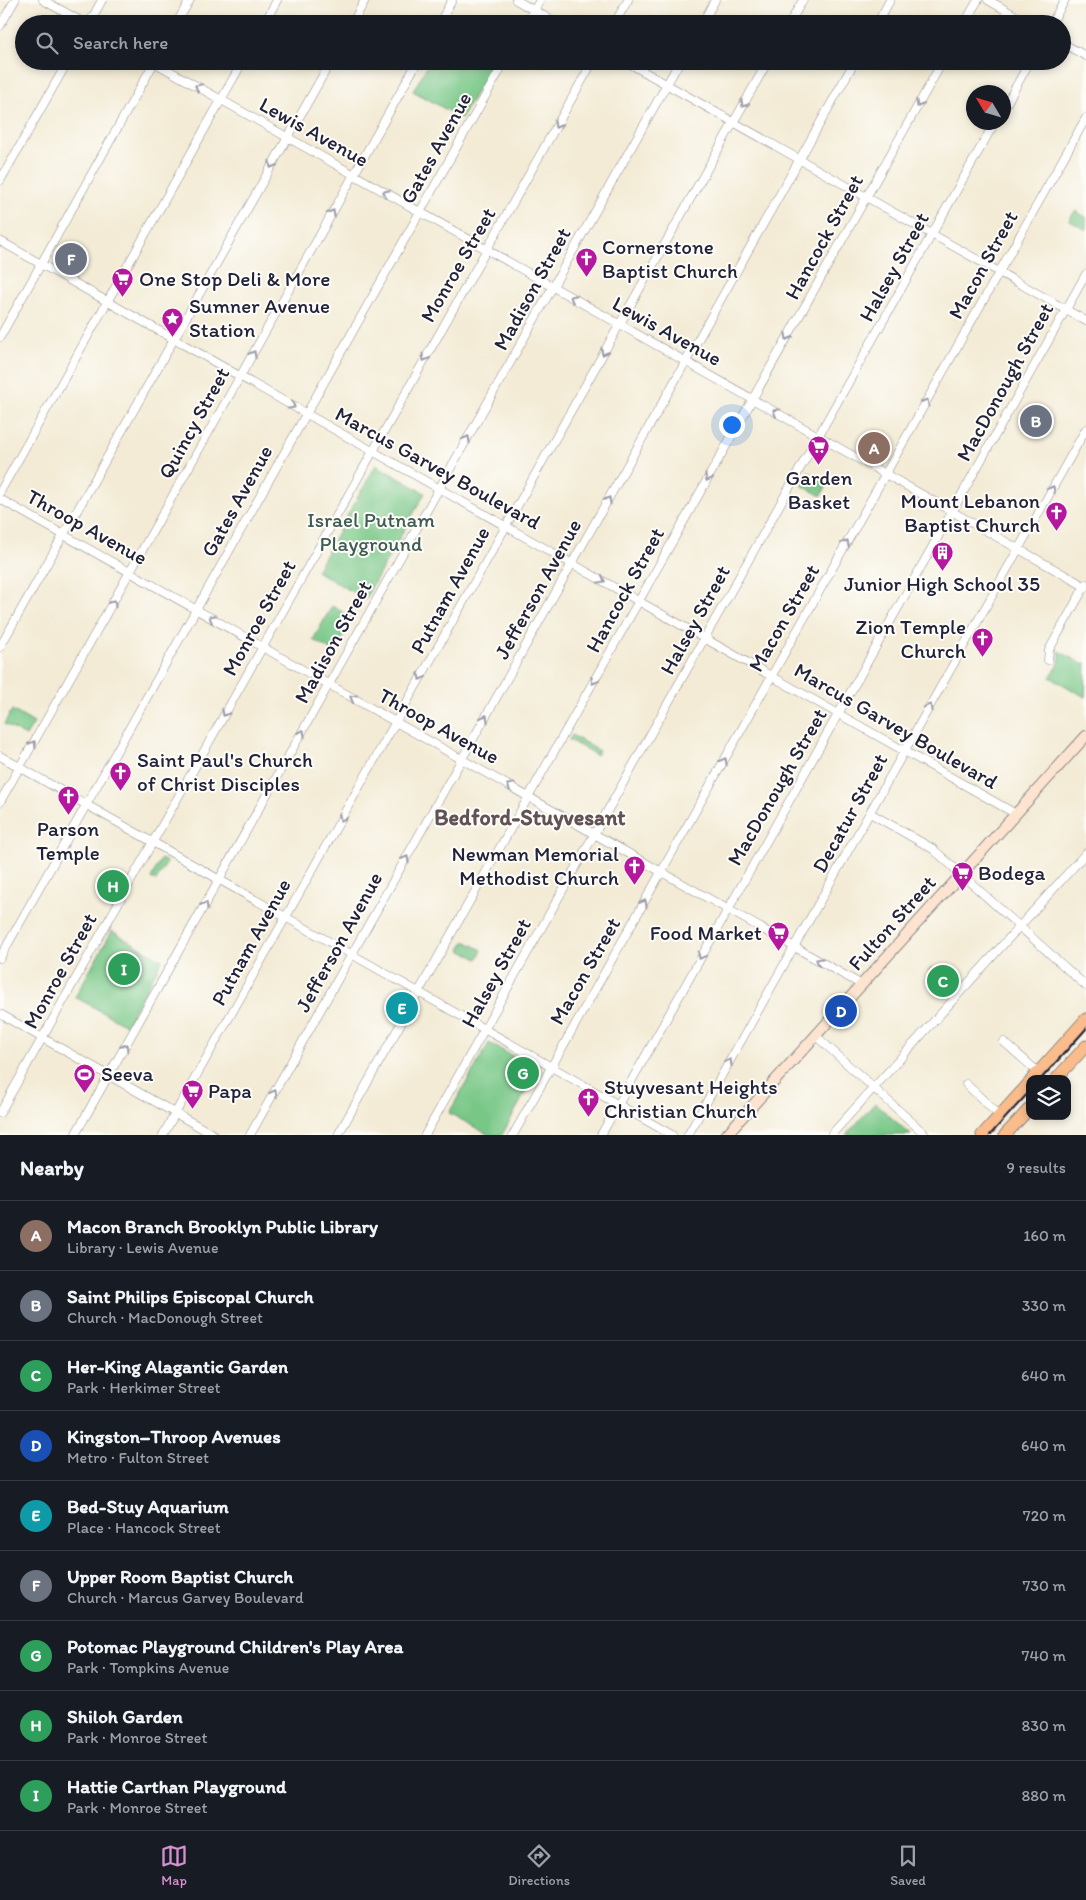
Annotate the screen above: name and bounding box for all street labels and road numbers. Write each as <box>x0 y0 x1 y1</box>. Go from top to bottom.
street label: Gates Avenue <box>395 87 477 208</box>
street label: Lewis Avenue <box>255 91 373 172</box>
street label: Hancock Street <box>779 170 868 304</box>
street label: Monroe Street <box>415 203 501 327</box>
street label: Macon Street <box>943 206 1023 323</box>
street label: Halsey Street <box>853 208 934 326</box>
street label: Madison Street <box>488 223 576 355</box>
street label: Lewis Avenue <box>608 290 726 371</box>
street label: MacDonough Street <box>951 298 1059 465</box>
street label: Quincy Street <box>153 362 235 483</box>
street label: Marcus Garvey Boulevard <box>331 401 546 535</box>
street label: Gates Avenue <box>196 440 278 561</box>
street label: Throop Avenue <box>23 483 152 570</box>
street label: Jefferson Avenue <box>489 514 586 663</box>
street label: Putnam Avenue <box>404 522 495 658</box>
street label: Hancock Street <box>580 523 669 657</box>
street label: Monroe Street <box>216 555 301 680</box>
street label: Macon Street <box>743 559 824 676</box>
street label: Halsey Street <box>654 561 735 679</box>
street label: Madison Street <box>289 576 377 708</box>
street label: Marcus Garvey Boulevard <box>790 657 1003 794</box>
street label: Throop Avenue <box>375 682 504 769</box>
street label: MacDonough Street <box>721 704 832 870</box>
street label: Decatur Street <box>807 749 893 877</box>
street label: Jefferson Avenue <box>290 867 387 1016</box>
street label: Fulton Street <box>843 870 941 975</box>
street label: Putnam Avenue <box>205 874 296 1010</box>
street label: Monroe Street <box>17 908 102 1033</box>
street label: Macon Street <box>544 912 625 1029</box>
street label: Halsey Street <box>455 914 536 1032</box>

